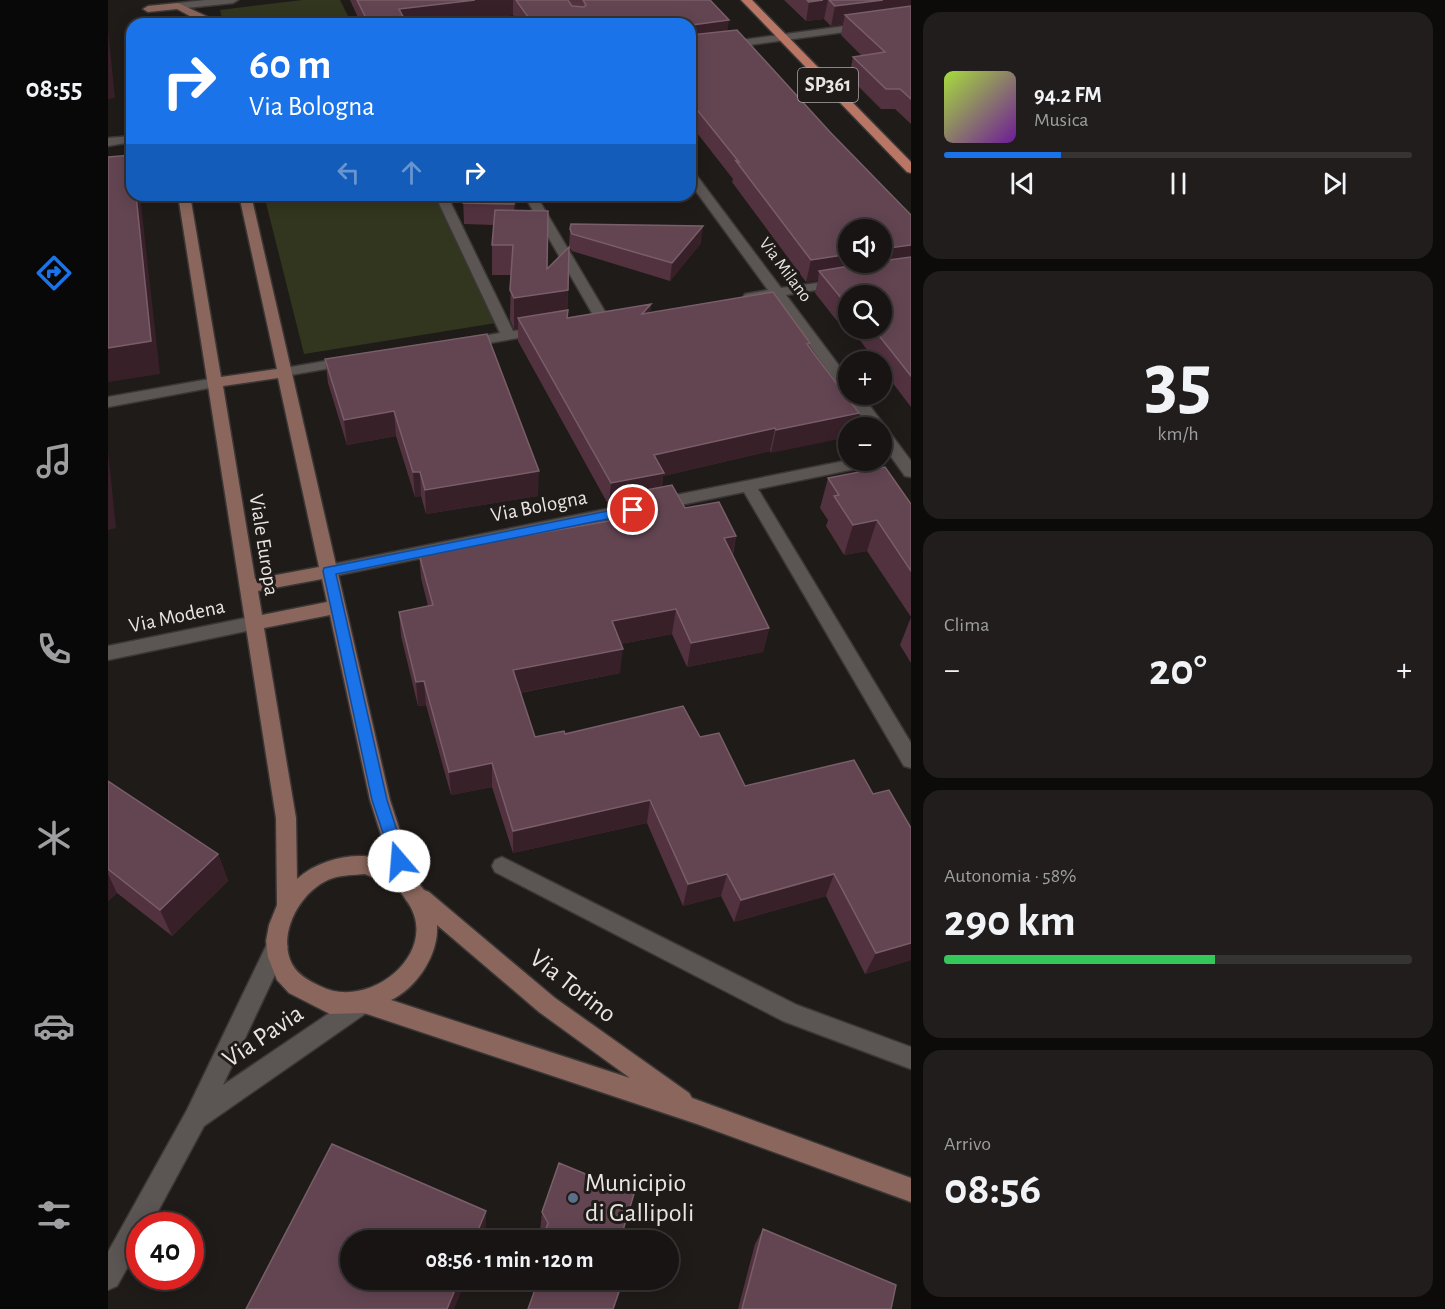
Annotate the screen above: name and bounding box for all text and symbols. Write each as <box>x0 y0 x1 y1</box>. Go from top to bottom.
icon: right <box>150 42 228 120</box>
text: 60 m <box>249 44 331 86</box>
road number: SP361 <box>798 68 858 102</box>
text: 08:55 <box>26 75 82 102</box>
text: 94.2 FM <box>1034 84 1102 106</box>
text: Via Bologna <box>249 93 375 120</box>
text: Musica <box>1034 110 1089 130</box>
icon: left <box>332 156 365 189</box>
icon: ahead <box>395 156 428 189</box>
icon: right <box>458 156 491 189</box>
icon: previous <box>1006 167 1039 200</box>
icon: pause <box>1162 167 1195 200</box>
icon: next <box>1318 167 1351 200</box>
map controls <box>838 219 892 471</box>
button: sound <box>838 219 892 273</box>
street label: Via Milano <box>755 235 815 306</box>
icon: directions <box>33 252 75 294</box>
button: search <box>838 285 892 339</box>
text: 35 <box>1144 344 1212 422</box>
button: + <box>838 351 892 405</box>
button: − <box>838 417 892 471</box>
text: km/h <box>1157 424 1199 444</box>
icon: music <box>33 440 75 482</box>
pin <box>607 484 658 535</box>
street label: Via Bologna <box>489 486 589 526</box>
street label: Viale Europa <box>246 493 282 598</box>
icon: arrive <box>616 493 649 526</box>
street label: Via Modena <box>127 596 227 636</box>
text: Clima <box>944 615 989 635</box>
icon: phone <box>33 628 75 670</box>
text: 20° <box>1149 648 1207 693</box>
text: − <box>944 654 960 687</box>
text: + <box>1396 654 1412 687</box>
icon: climate <box>33 817 75 859</box>
position arrow <box>367 829 431 893</box>
text: Autonomia · 58% <box>944 866 1077 886</box>
text: 290 km <box>944 899 1076 944</box>
street label: Via Torino <box>525 944 621 1028</box>
street label: Via Pavia <box>218 1000 308 1072</box>
icon: car <box>33 1005 75 1047</box>
text: Arrivo <box>944 1134 991 1154</box>
text: 08:56 <box>944 1167 1041 1212</box>
place label: Municipio di Gallipoli <box>585 1170 694 1226</box>
marker: Municipio di Gallipoli <box>566 1191 580 1205</box>
icon: filters <box>33 1194 75 1236</box>
speed limit sign: 40 <box>126 1212 204 1290</box>
text: 08:56 · 1 min · 120 m <box>425 1249 594 1271</box>

